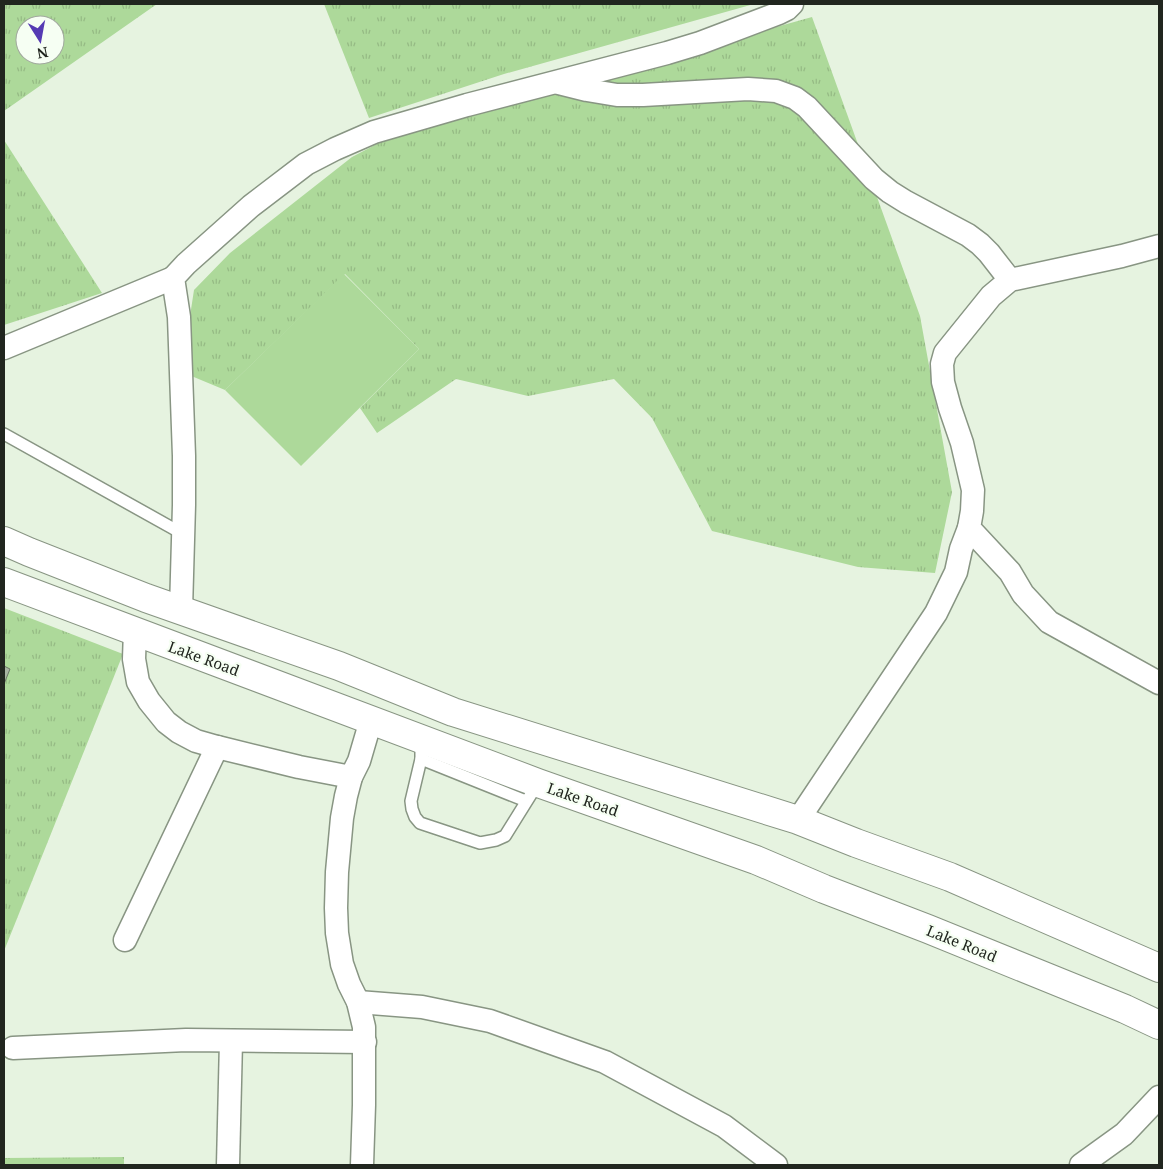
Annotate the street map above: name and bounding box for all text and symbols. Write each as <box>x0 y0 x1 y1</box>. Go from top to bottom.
north arrow <box>15 15 65 65</box>
text: N <box>35 43 50 64</box>
street label: Lake Road <box>166 636 242 680</box>
street label: Lake Road <box>545 777 621 821</box>
street label: Lake Road <box>924 920 1000 966</box>

